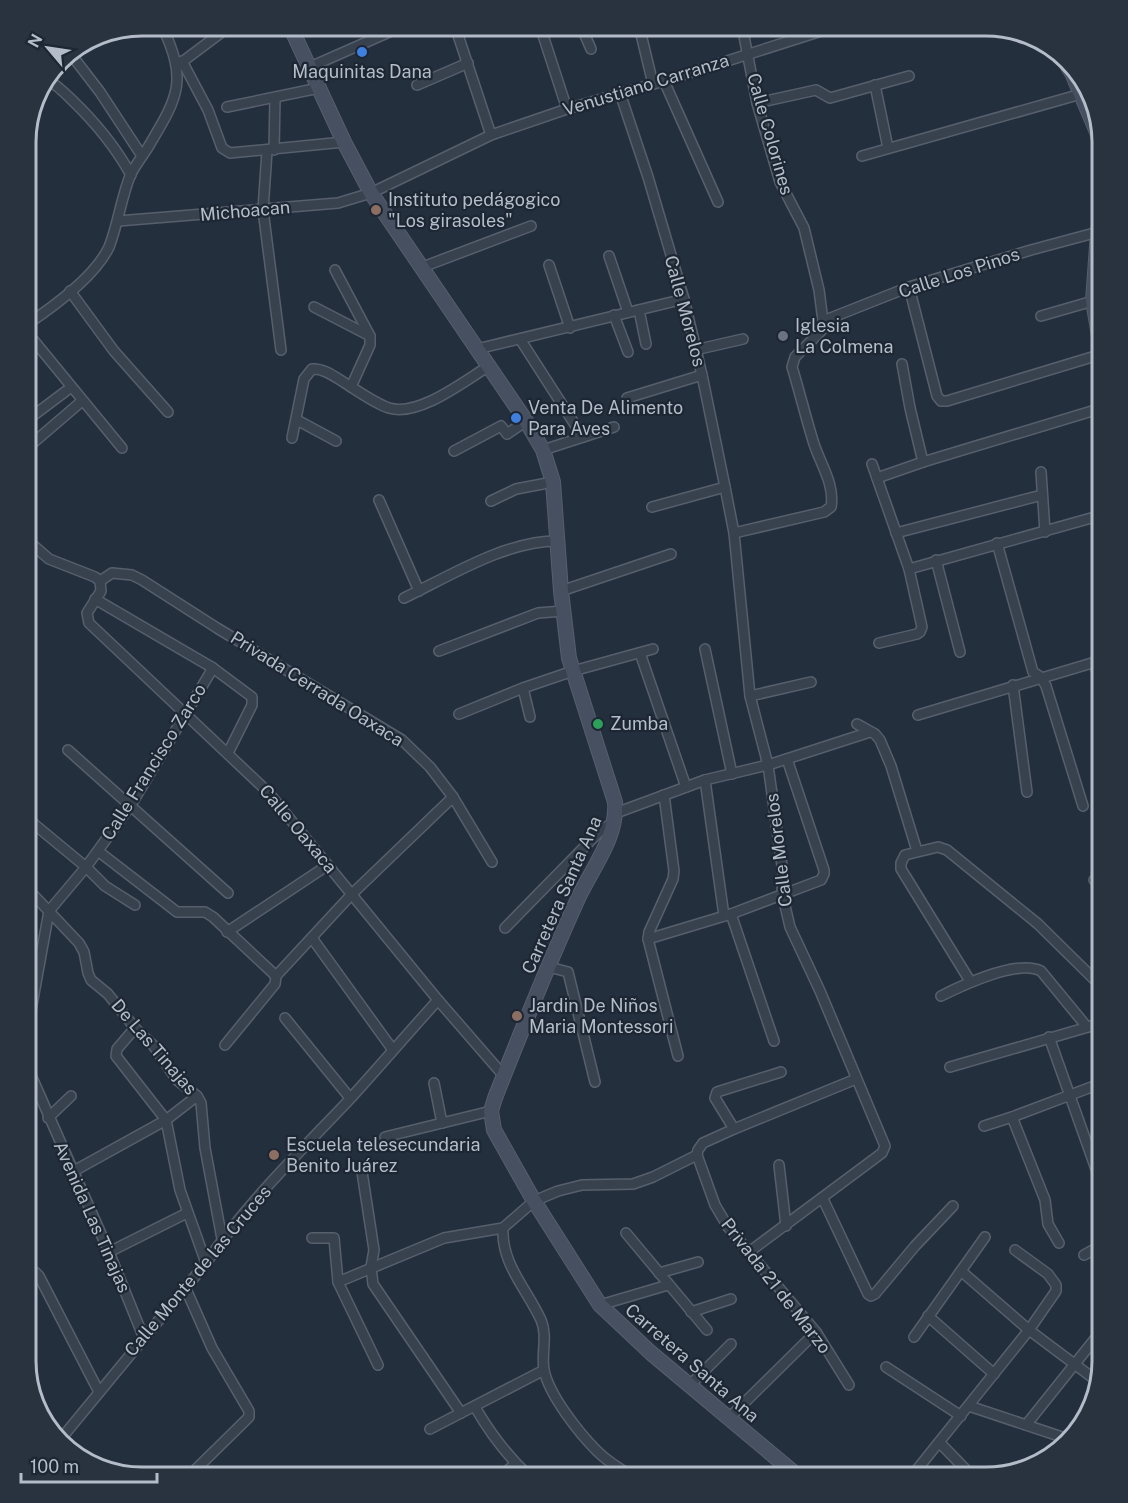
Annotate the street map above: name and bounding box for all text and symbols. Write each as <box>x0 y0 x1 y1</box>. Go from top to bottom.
north arrow <box>18 18 78 78</box>
text: N <box>24 31 47 51</box>
marker: Maquinitas Dana <box>355 45 369 59</box>
street label: Venustiano Carranza <box>560 49 731 120</box>
place label: Maquinitas Dana <box>292 61 432 82</box>
street label: Calle Colorines <box>743 70 798 197</box>
place label: Instituto pedágogico "Los girasoles" <box>388 189 561 231</box>
street label: Michoacan <box>199 196 291 225</box>
marker: Instituto pedágogico "Los girasoles" <box>369 203 383 217</box>
street label: Calle Los Pinos <box>896 243 1022 302</box>
street label: Calle Morelos <box>661 253 710 369</box>
place label: Iglesia La Colmena <box>795 315 893 357</box>
marker: Iglesia La Colmena <box>776 329 790 343</box>
place label: Venta De Alimento Para Aves <box>528 397 683 439</box>
marker: Venta De Alimento Para Aves <box>509 411 523 425</box>
street label: Privada Cerrada Oaxaca <box>227 627 408 751</box>
street label: Calle Francisco Zarco <box>97 680 210 844</box>
place label: Zumba <box>610 713 668 734</box>
marker: Zumba <box>591 717 605 731</box>
street label: Calle Oaxaca <box>255 780 341 877</box>
street label: Calle Morelos <box>761 792 796 908</box>
street label: Carretera Santa Ana <box>517 813 606 977</box>
street label: De Las Tinajas <box>107 995 202 1099</box>
place label: Jardin De Niños Maria Montessori <box>529 995 673 1037</box>
marker: Jardin De Niños Maria Montessori <box>510 1009 524 1023</box>
place label: Escuela telesecundaria Benito Juárez <box>286 1134 480 1176</box>
street label: Avenida Las Tinajas <box>50 1138 135 1296</box>
marker: Escuela telesecundaria Benito Juárez <box>267 1148 281 1162</box>
street label: Calle Monte de las Cruces <box>120 1181 275 1360</box>
street label: Privada 21 de Marzo <box>717 1214 836 1358</box>
street label: Carretera Santa Ana <box>621 1299 763 1426</box>
scale bar <box>21 1446 158 1484</box>
text: 100 m <box>30 1456 79 1477</box>

